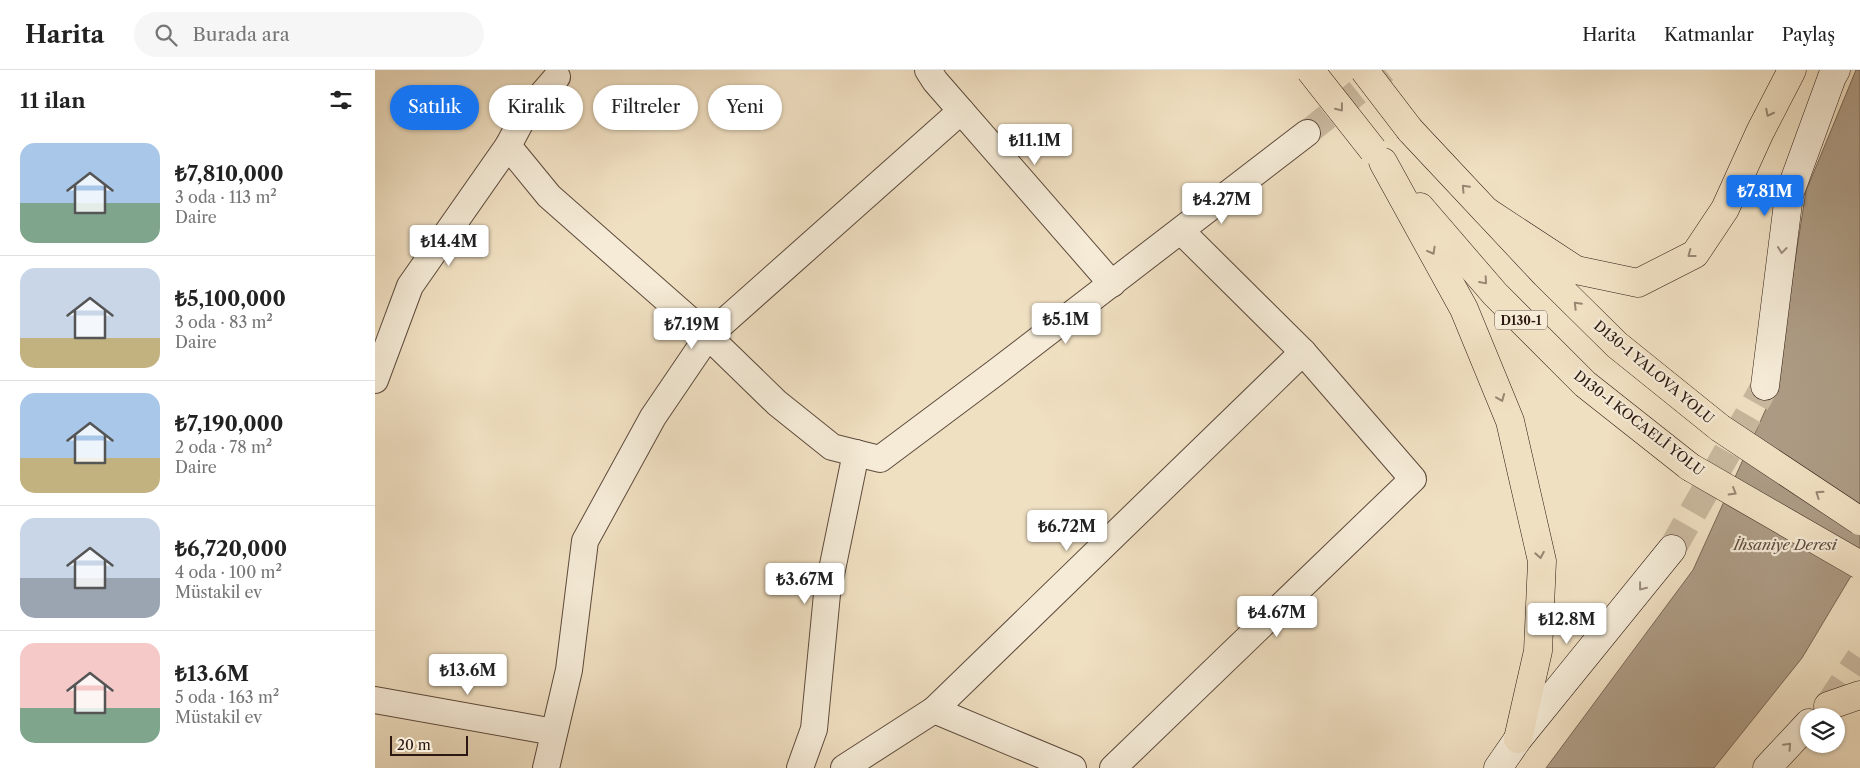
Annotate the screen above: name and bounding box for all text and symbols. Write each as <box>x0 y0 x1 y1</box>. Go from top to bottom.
search box <box>134 12 484 57</box>
text: Harita <box>25 20 104 49</box>
icon: search <box>152 21 180 49</box>
text: Burada ara <box>192 23 290 46</box>
text: Harita <box>1582 24 1636 46</box>
text: Katmanlar <box>1664 24 1754 46</box>
text: Paylaş <box>1782 24 1835 46</box>
chip: Satılık <box>390 85 479 130</box>
chip: Kiralık <box>489 85 583 130</box>
chip: Filtreler <box>593 85 698 130</box>
chip: Yeni <box>708 85 782 130</box>
icon: filters <box>327 86 355 114</box>
text: 11 ilan <box>20 88 86 113</box>
one-way arrow <box>1334 102 1342 111</box>
one-way arrow <box>1765 108 1775 117</box>
pin: ₺11.1M <box>994 124 1076 166</box>
text: ₺11.1M <box>1009 130 1061 150</box>
text: ₺7,810,000 <box>175 161 284 186</box>
icon: home <box>60 163 120 223</box>
pin: ₺7.81M <box>1724 174 1806 217</box>
text: ₺7.81M <box>1737 181 1793 201</box>
pin: ₺4.27M <box>1181 182 1263 225</box>
one-way arrow <box>1462 184 1471 193</box>
text: 3 oda · 113 m² <box>175 187 277 207</box>
text: ₺4.27M <box>1193 189 1251 209</box>
text: Daire <box>175 207 217 227</box>
pin: ₺14.4M <box>408 224 490 267</box>
text: ₺14.4M <box>421 231 477 251</box>
one-way arrow <box>1426 246 1436 255</box>
one-way arrow <box>1777 246 1788 254</box>
one-way arrow <box>1688 248 1697 257</box>
one-way arrow <box>1478 275 1487 284</box>
text: ₺5,100,000 <box>175 286 286 311</box>
icon: home <box>60 288 120 348</box>
pin: ₺5.1M <box>1031 302 1101 345</box>
one-way arrow <box>1574 302 1583 311</box>
pin: ₺7.19M <box>651 308 733 350</box>
text: ₺5.1M <box>1043 309 1089 329</box>
road number: D130-1 <box>1495 310 1547 330</box>
text: 3 oda · 83 m² <box>175 312 273 332</box>
text: ₺7.19M <box>665 314 719 334</box>
street label: D130-1 YALOVA YOLU <box>1590 316 1718 428</box>
text: Daire <box>175 332 217 352</box>
street label: D130-1 KOCAELİ YOLU <box>1570 366 1708 480</box>
one-way arrow <box>1494 393 1505 402</box>
text: ₺7,190,000 <box>175 411 283 436</box>
icon: home <box>60 413 120 473</box>
text: 2 oda · 78 m² <box>175 437 272 457</box>
text: Daire <box>175 457 217 477</box>
one-way arrow <box>1727 485 1736 495</box>
one-way arrow <box>1816 491 1825 500</box>
pin: ₺6.72M <box>1026 510 1108 552</box>
text: ₺6.72M <box>1038 516 1096 536</box>
water label: İhsaniye Deresi <box>1732 535 1838 554</box>
text: ₺6,720,000 <box>175 536 287 561</box>
icon: home <box>60 538 120 598</box>
one-way arrow <box>1535 551 1545 560</box>
text: 4 oda · 100 m² <box>175 562 282 582</box>
pin: ₺3.67M <box>764 562 846 605</box>
text: ₺3.67M <box>776 569 834 589</box>
one-way arrow <box>1640 581 1648 590</box>
text: Müstakil ev <box>175 582 262 602</box>
pin: ₺4.67M <box>1236 596 1318 638</box>
text: ₺4.67M <box>1248 602 1306 622</box>
pin: ₺12.8M <box>1526 602 1608 645</box>
text: ₺12.8M <box>1538 609 1596 629</box>
pin: ₺13.6M <box>427 654 509 696</box>
text: ₺13.6M <box>440 660 496 680</box>
text: ₺13.6M <box>175 661 249 686</box>
icon: home <box>60 663 120 723</box>
text: 5 oda · 163 m² <box>175 687 279 707</box>
text: Müstakil ev <box>175 707 262 727</box>
map controls <box>1800 708 1845 753</box>
button: layers <box>1800 708 1845 753</box>
scale bar <box>390 733 467 756</box>
text: 20 m <box>397 736 431 754</box>
one-way arrow <box>1782 742 1791 751</box>

